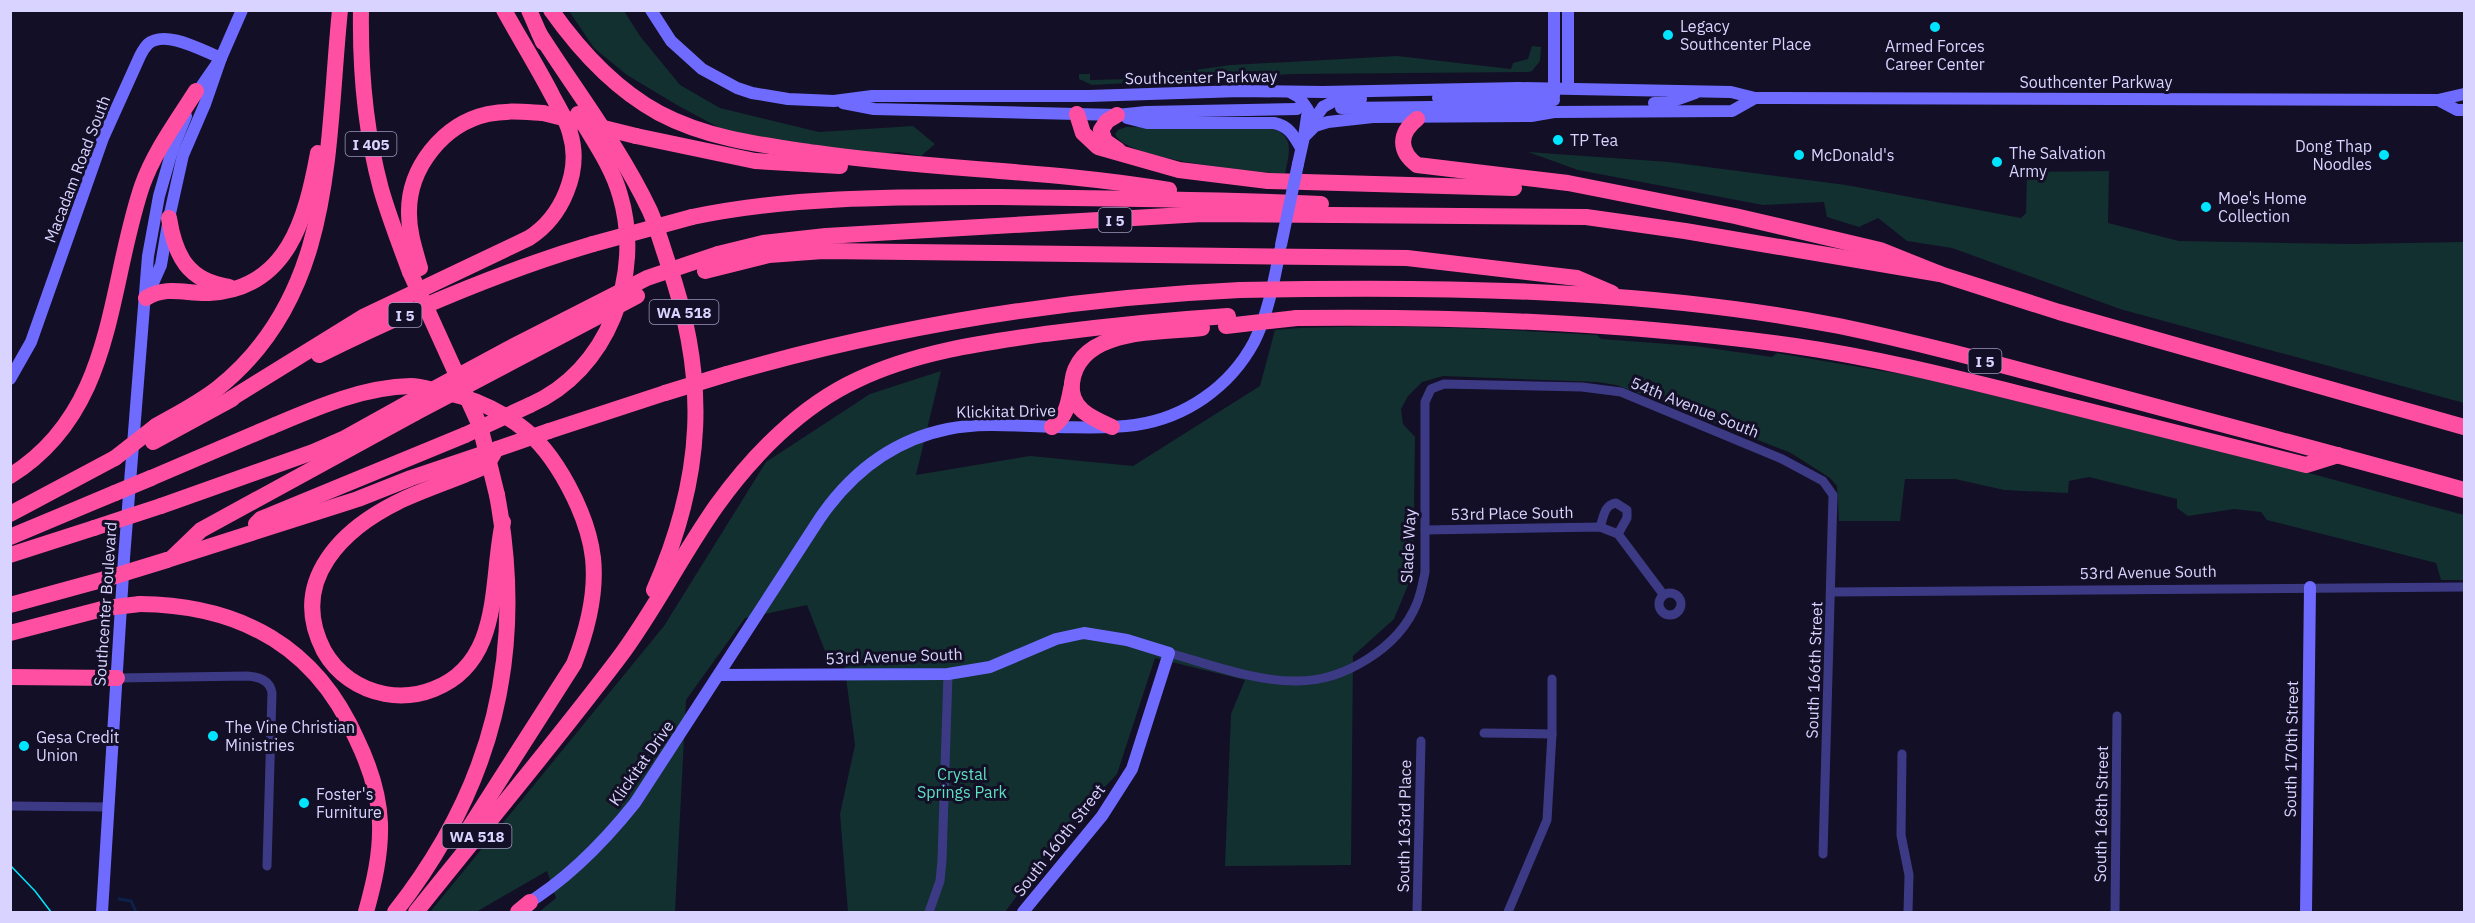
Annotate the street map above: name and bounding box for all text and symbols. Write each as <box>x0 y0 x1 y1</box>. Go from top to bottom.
place label: Legacy Southcenter Place <box>1680 16 1811 54</box>
marker: Armed Forces Career Center <box>1928 20 1942 34</box>
marker: Legacy Southcenter Place <box>1661 28 1675 42</box>
place label: Armed Forces Career Center <box>1885 36 1985 74</box>
street label: Southcenter Parkway <box>1124 66 1278 88</box>
street label: Southcenter Parkway <box>2020 72 2172 92</box>
street label: Macadam Road South <box>40 92 114 246</box>
place label: TP Tea <box>1570 130 1619 150</box>
road number: I 405 <box>346 132 397 156</box>
marker: TP Tea <box>1551 133 1565 147</box>
place label: Dong Thap Noodles <box>2295 136 2372 174</box>
place label: The Salvation Army <box>2009 143 2106 181</box>
place label: McDonald's <box>1811 145 1895 165</box>
marker: McDonald's <box>1792 148 1806 162</box>
marker: Dong Thap Noodles <box>2377 148 2391 162</box>
marker: The Salvation Army <box>1990 155 2004 169</box>
place label: Moe's Home Collection <box>2218 188 2307 226</box>
marker: Moe's Home Collection <box>2199 200 2213 214</box>
road number: I 5 <box>1098 208 1132 232</box>
road number: WA 518 <box>650 300 718 324</box>
road number: I 5 <box>388 303 422 327</box>
road number: I 5 <box>1968 349 2002 373</box>
street label: 54th Avenue South <box>1628 372 1762 442</box>
street label: Klickitat Drive <box>956 400 1056 422</box>
street label: 53rd Place South <box>1450 502 1574 524</box>
street label: Slade Way <box>1396 508 1420 584</box>
street label: Southcenter Boulevard <box>89 521 121 687</box>
street label: 53rd Avenue South <box>2079 561 2217 583</box>
street label: South 166th Street <box>1802 601 1826 739</box>
street label: 53rd Avenue South <box>825 644 963 668</box>
street label: South 170th Street <box>2280 680 2302 818</box>
street label: Klickitat Drive <box>604 716 678 810</box>
place label: The Vine Christian Ministries <box>225 717 355 755</box>
place label: Gesa Credit Union <box>36 727 119 765</box>
marker: The Vine Christian Ministries <box>206 729 220 743</box>
marker: Gesa Credit Union <box>17 739 31 753</box>
street label: South 168th Street <box>2090 745 2112 883</box>
street label: South 163rd Place <box>1393 759 1415 893</box>
park label: Crystal Springs Park <box>917 764 1008 802</box>
street label: South 160th Street <box>1009 780 1109 900</box>
place label: Foster's Furniture <box>316 784 382 822</box>
marker: Foster's Furniture <box>297 796 311 810</box>
road number: WA 518 <box>442 824 512 848</box>

